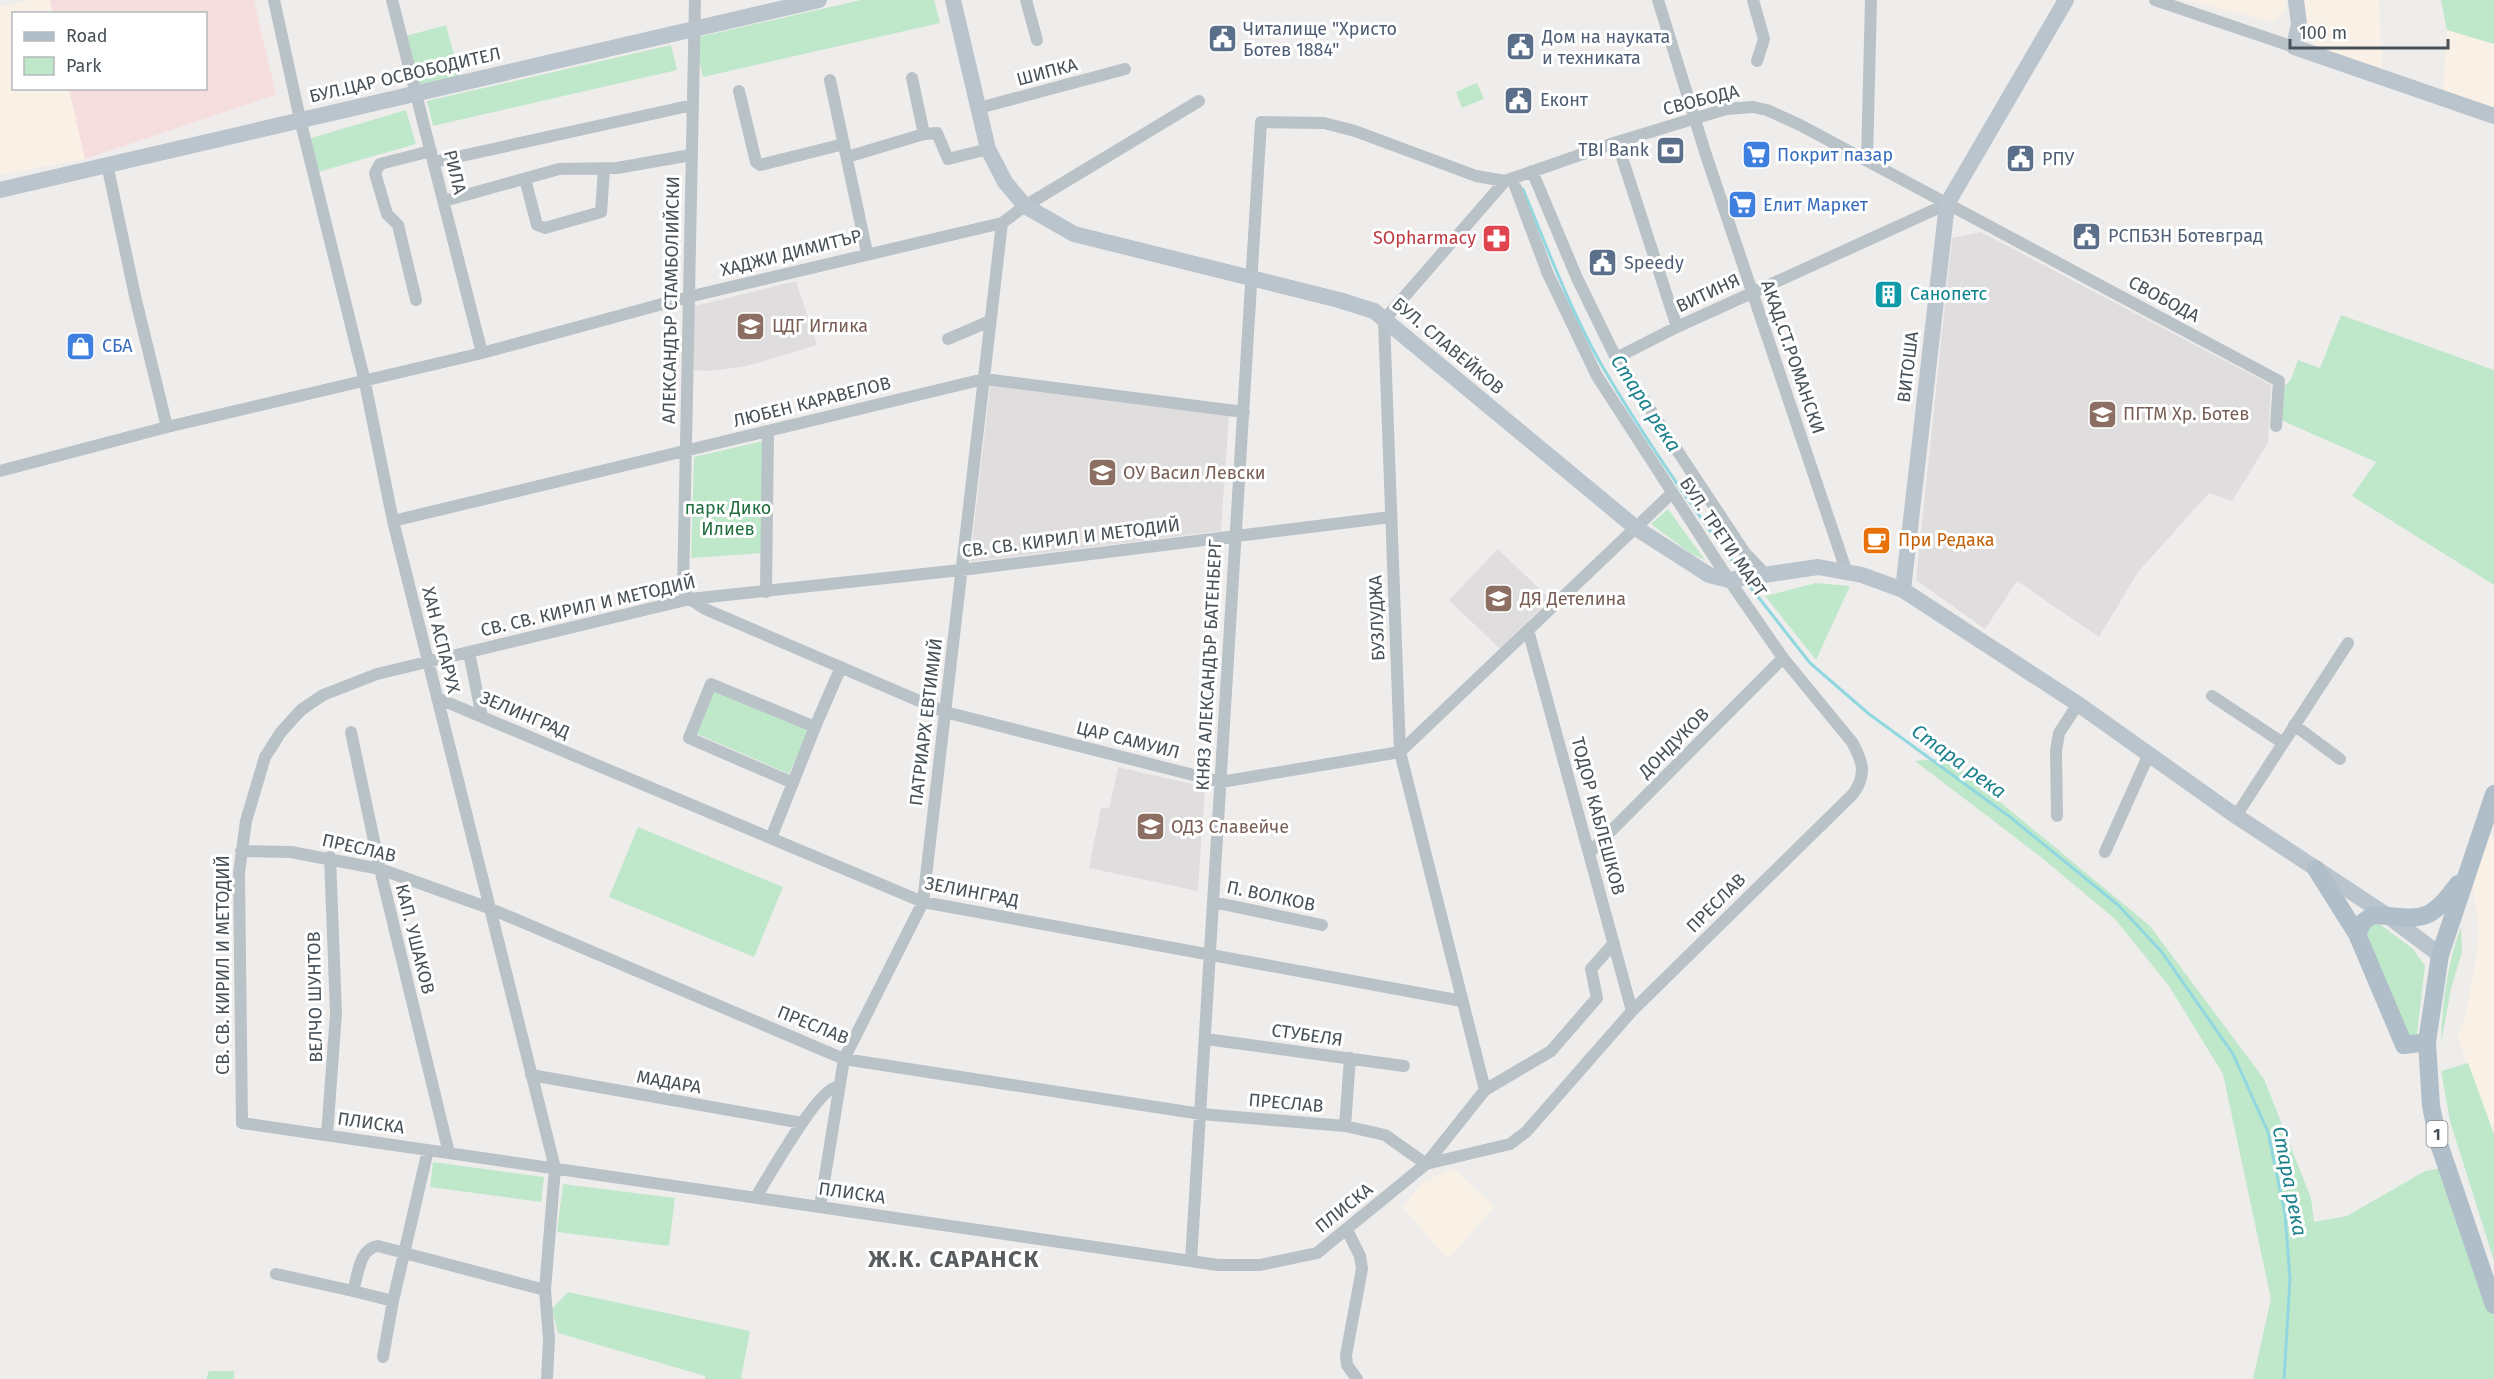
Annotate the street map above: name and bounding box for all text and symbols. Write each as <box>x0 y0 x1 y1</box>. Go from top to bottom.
legend <box>12 12 207 90</box>
scale bar <box>2290 12 2448 50</box>
place label: Читалище "Христо Ботев 1884" <box>1243 18 1397 61</box>
text: 100 m <box>2299 22 2347 44</box>
public building icon: Читалище "Христо Ботев 1884" <box>1206 23 1238 55</box>
text: Road <box>66 25 108 47</box>
place label: Дом на науката и техниката <box>1541 26 1670 69</box>
public building icon: Дом на науката и техниката <box>1505 31 1537 63</box>
street label: БУЛ.ЦАР ОСВОБОДИТЕЛ <box>307 42 503 108</box>
street label: ШИПКА <box>1014 53 1080 91</box>
text: Park <box>66 55 102 77</box>
street label: СВОБОДА <box>1661 80 1742 120</box>
public building icon: Еконт <box>1503 84 1535 116</box>
place label: Еконт <box>1540 89 1589 111</box>
bank icon: TBI Bank <box>1654 134 1686 166</box>
place label: TBI Bank <box>1578 139 1650 161</box>
supermarket icon: Покрит пазар <box>1740 139 1772 171</box>
public building icon: РПУ <box>2005 143 2037 175</box>
place label: Покрит пазар <box>1777 144 1893 166</box>
street label: РИЛА <box>439 148 471 197</box>
place label: РПУ <box>2042 148 2075 170</box>
street label: АЛЕКСАНДЪР СТАМБОЛИЙСКИ <box>658 176 684 424</box>
supermarket icon: Елит Маркет <box>1726 189 1758 221</box>
place label: Елит Маркет <box>1763 194 1869 216</box>
public building icon: РСПБЗН Ботевград <box>2071 220 2103 252</box>
pharmacy icon: SOpharmacy <box>1481 222 1513 254</box>
street label: ХАДЖИ ДИМИТЪР <box>718 225 864 281</box>
place label: РСПБЗН Ботевград <box>2108 225 2263 247</box>
place label: SOpharmacy <box>1373 227 1476 249</box>
public building icon: Speedy <box>1587 247 1619 279</box>
place label: Speedy <box>1624 252 1684 274</box>
street label: ВИТИНЯ <box>1673 269 1743 317</box>
street label: СВОБОДА <box>2125 271 2204 327</box>
street label: АКАД.СТ.РОМАНСКИ <box>1756 277 1830 437</box>
building icon: Санопетс <box>1873 278 1905 310</box>
place label: Санопетс <box>1910 283 1988 305</box>
street label: БУЛ. СЛАВЕЙКОВ <box>1388 293 1508 399</box>
school or university icon: ЦДГ Иглика <box>735 310 767 342</box>
place label: ЦДГ Иглика <box>772 315 868 337</box>
shop icon: СБА <box>65 330 97 362</box>
street label: ВИТОША <box>1893 330 1923 404</box>
place label: СБА <box>102 335 133 357</box>
water label: Стара река <box>1606 350 1686 456</box>
street label: ЛЮБЕН КАРАВЕЛОВ <box>731 372 893 432</box>
school or university icon: ПГТМ Хр. Ботев <box>2086 398 2118 430</box>
place label: ПГТМ Хр. Ботев <box>2123 403 2249 425</box>
school or university icon: ОУ Васил Левски <box>1086 457 1118 489</box>
place label: ОУ Васил Левски <box>1123 462 1266 484</box>
street label: БУЛ. ТРЕТИ МАРТ <box>1675 473 1772 602</box>
park label: парк Дико Илиев <box>685 497 771 540</box>
street label: СВ. СВ. КИРИЛ И МЕТОДИЙ <box>961 514 1181 562</box>
cafe icon: При Редака <box>1861 524 1893 556</box>
place label: При Редака <box>1898 529 1995 551</box>
street label: КНЯЗ АЛЕКСАНДЪР БАТЕНБЕРГ <box>1191 539 1227 791</box>
street label: СВ. СВ. КИРИЛ И МЕТОДИЙ <box>478 571 698 641</box>
street label: БУЗЛУДЖА <box>1364 574 1389 661</box>
school or university icon: ДЯ Детелина <box>1483 583 1515 615</box>
street label: ХАН АСПАРУХ <box>417 584 465 696</box>
place label: ДЯ Детелина <box>1519 588 1626 610</box>
street label: ПАТРИАРХ ЕВТИМИЙ <box>905 637 947 807</box>
street label: ЗЕЛИНГРАД <box>477 686 573 744</box>
street label: ДОНДУКОВ <box>1634 703 1714 783</box>
street label: ЦАР САМУИЛ <box>1074 717 1182 763</box>
water label: Стара река <box>1907 719 2011 803</box>
street label: ТОДОР КАБЛЕШКОВ <box>1566 735 1630 897</box>
school or university icon: ОДЗ Славейче <box>1134 811 1166 843</box>
place label: ОДЗ Славейче <box>1171 816 1289 838</box>
street label: ПРЕСЛАВ <box>320 829 398 867</box>
street label: СВ. СВ. КИРИЛ И МЕТОДИЙ <box>212 855 234 1075</box>
street label: ПРЕСЛАВ <box>1682 869 1750 937</box>
street label: ЗЕЛИНГРАД <box>923 872 1021 912</box>
street label: П. ВОЛКОВ <box>1225 876 1317 916</box>
street label: КАП. УШАКОВ <box>391 882 439 996</box>
street label: ВЕЛЧО ШУНТОВ <box>303 931 327 1063</box>
street label: ПРЕСЛАВ <box>774 1001 852 1049</box>
street label: СТУБЕЛЯ <box>1270 1019 1344 1051</box>
street label: МАДАРА <box>635 1065 704 1099</box>
street label: ПРЕСЛАВ <box>1248 1089 1324 1117</box>
street label: ПЛИСКА <box>336 1107 407 1139</box>
road number: 1 <box>2426 1121 2448 1147</box>
water label: Стара река <box>2268 1124 2312 1238</box>
street label: ПЛИСКА <box>817 1177 888 1209</box>
street label: ПЛИСКА <box>1311 1178 1378 1238</box>
district label: Ж.К. САРАНСК <box>867 1245 1040 1273</box>

